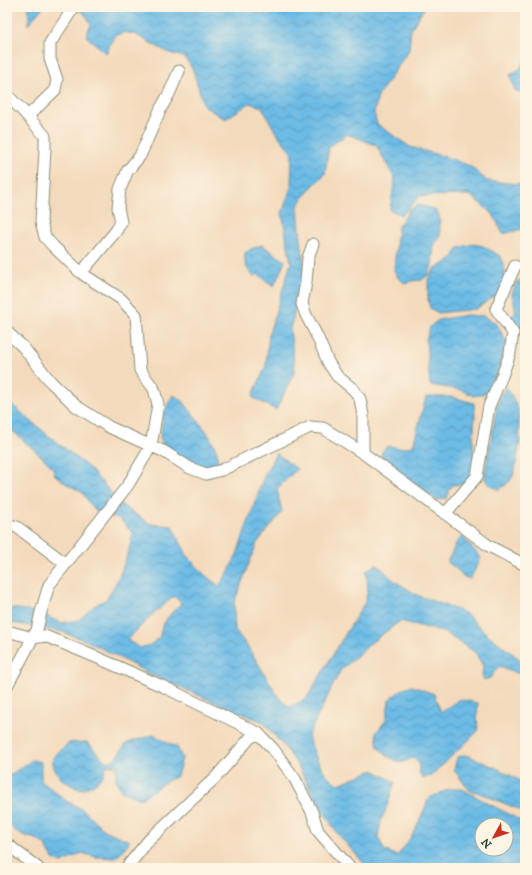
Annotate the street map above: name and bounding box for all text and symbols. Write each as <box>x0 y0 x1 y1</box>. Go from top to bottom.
north arrow <box>474 817 514 857</box>
text: N <box>479 835 495 851</box>

